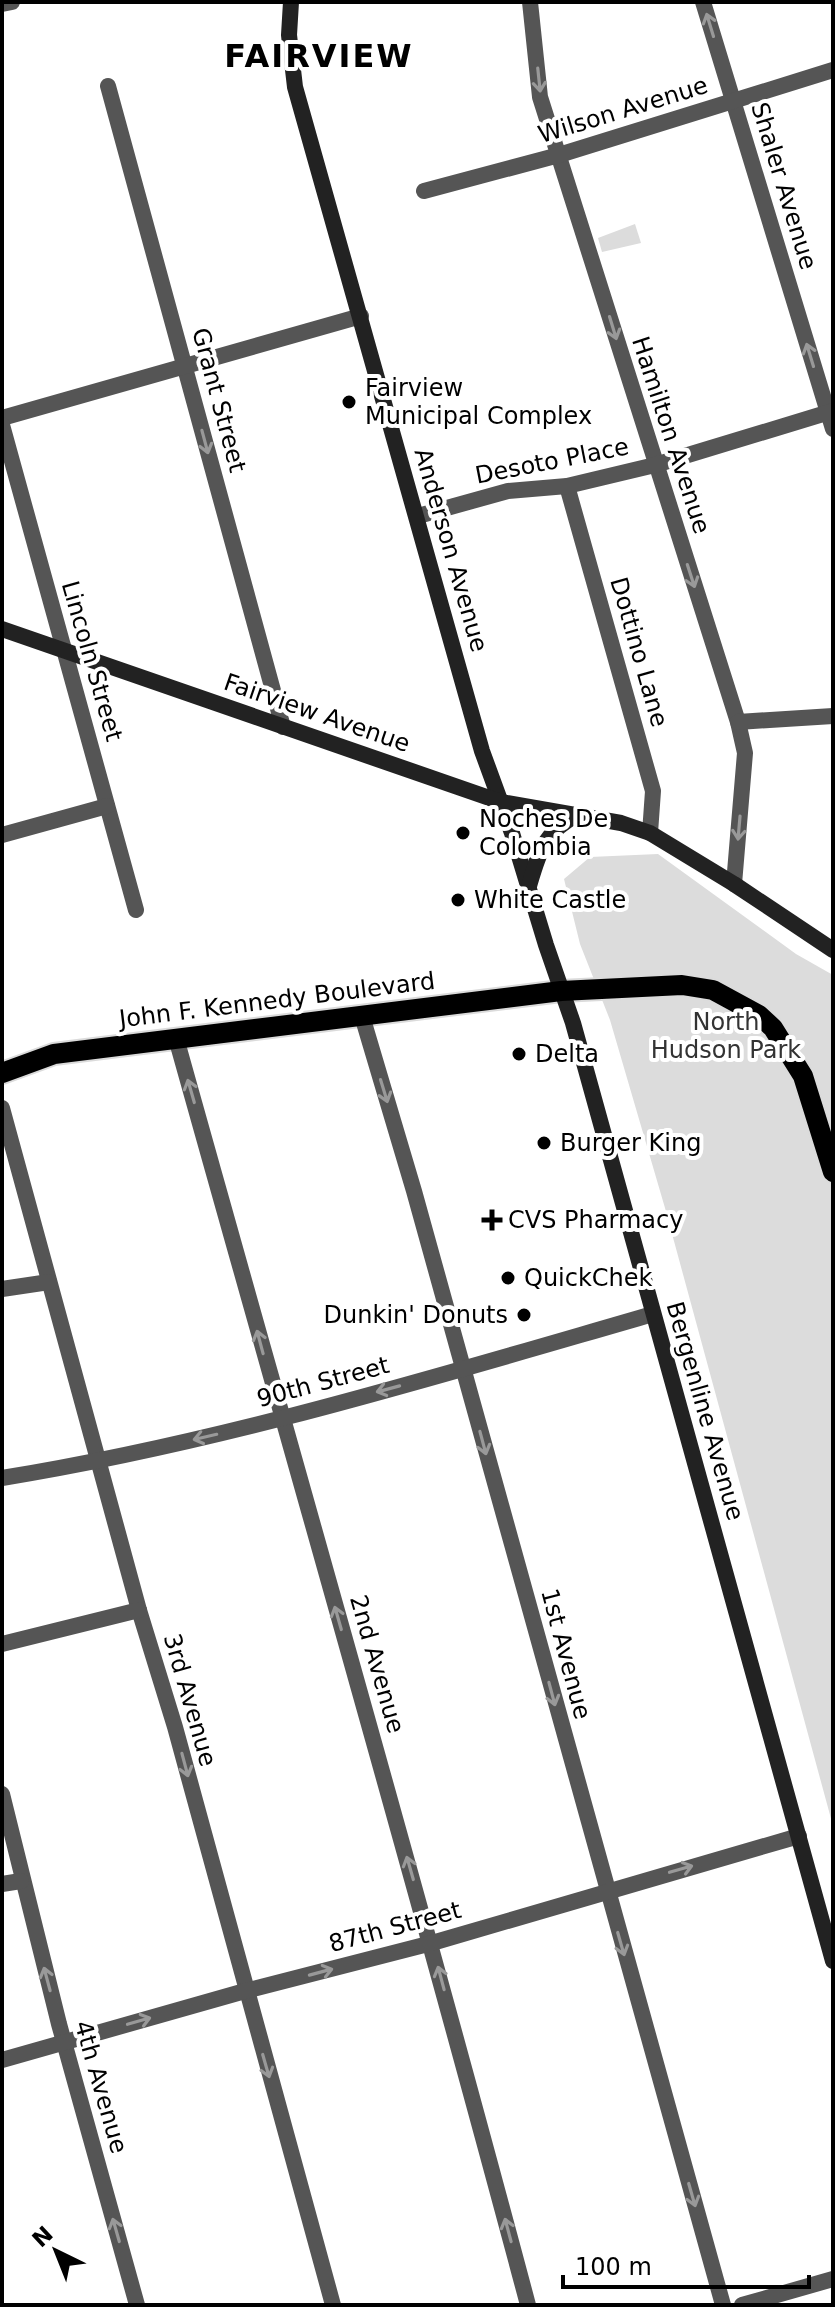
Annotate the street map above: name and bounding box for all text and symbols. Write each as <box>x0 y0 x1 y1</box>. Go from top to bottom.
one-way arrow <box>702 13 717 39</box>
district label: FAIRVIEW <box>224 37 414 75</box>
one-way arrow <box>531 66 546 92</box>
street label: Wilson Avenue <box>535 71 711 149</box>
street label: Shaler Avenue <box>745 99 823 273</box>
one-way arrow <box>606 315 621 341</box>
street label: Grant Street <box>186 325 252 475</box>
street label: Hamilton Avenue <box>626 333 716 537</box>
one-way arrow <box>802 342 817 368</box>
place label: Fairview Municipal Complex <box>365 374 592 430</box>
marker: Fairview Municipal Complex <box>340 393 358 411</box>
one-way arrow <box>198 428 213 454</box>
street label: Desoto Place <box>473 432 631 490</box>
street label: Anderson Avenue <box>409 445 493 655</box>
one-way arrow <box>684 563 699 589</box>
street label: Dottino Lane <box>604 574 674 730</box>
street label: Lincoln Street <box>56 578 128 744</box>
street label: Fairview Avenue <box>220 668 414 758</box>
place label: Noches De Colombia <box>479 805 608 861</box>
one-way arrow <box>731 814 746 841</box>
marker: Noches De Colombia <box>454 824 472 842</box>
place label: White Castle <box>474 886 626 914</box>
marker: White Castle <box>449 891 467 909</box>
street label: John F. Kennedy Boulevard <box>116 967 437 1034</box>
park label: North Hudson Park <box>651 1008 801 1064</box>
place label: Delta <box>535 1040 599 1068</box>
marker: Delta <box>510 1045 528 1063</box>
one-way arrow <box>377 1078 392 1104</box>
one-way arrow <box>183 1079 198 1105</box>
place label: Burger King <box>560 1129 701 1157</box>
marker: Burger King <box>535 1134 553 1152</box>
place label: CVS Pharmacy <box>508 1206 683 1234</box>
marker: CVS Pharmacy <box>483 1211 501 1229</box>
place label: QuickChek <box>524 1264 653 1292</box>
marker: QuickChek <box>499 1269 517 1287</box>
street label: Bergenline Avenue <box>660 1299 750 1523</box>
place label: Dunkin' Donuts <box>324 1301 508 1329</box>
marker: Dunkin' Donuts <box>515 1306 533 1324</box>
one-way arrow <box>252 1330 267 1356</box>
street label: 90th Street <box>254 1351 392 1413</box>
one-way arrow <box>375 1382 401 1397</box>
one-way arrow <box>477 1429 492 1455</box>
one-way arrow <box>193 1430 219 1445</box>
street label: 1st Avenue <box>535 1586 597 1722</box>
street label: 2nd Avenue <box>344 1592 410 1736</box>
one-way arrow <box>330 1606 345 1631</box>
street label: 3rd Avenue <box>158 1630 222 1770</box>
one-way arrow <box>545 1680 560 1706</box>
one-way arrow <box>179 1752 194 1777</box>
one-way arrow <box>402 1855 417 1881</box>
one-way arrow <box>668 1861 693 1875</box>
street label: 87th Street <box>326 1896 464 1958</box>
one-way arrow <box>614 1931 629 1957</box>
one-way arrow <box>307 1963 333 1978</box>
one-way arrow <box>433 1966 448 1992</box>
one-way arrow <box>39 1967 54 1993</box>
one-way arrow <box>125 2013 151 2028</box>
street label: 4th Avenue <box>69 2017 133 2157</box>
one-way arrow <box>259 2053 274 2079</box>
one-way arrow <box>685 2181 700 2207</box>
north arrow <box>16 2211 96 2291</box>
one-way arrow <box>108 2217 123 2243</box>
one-way arrow <box>499 2217 514 2243</box>
text: N <box>27 2221 58 2252</box>
scale bar <box>563 2239 809 2289</box>
text: 100 m <box>575 2253 652 2281</box>

